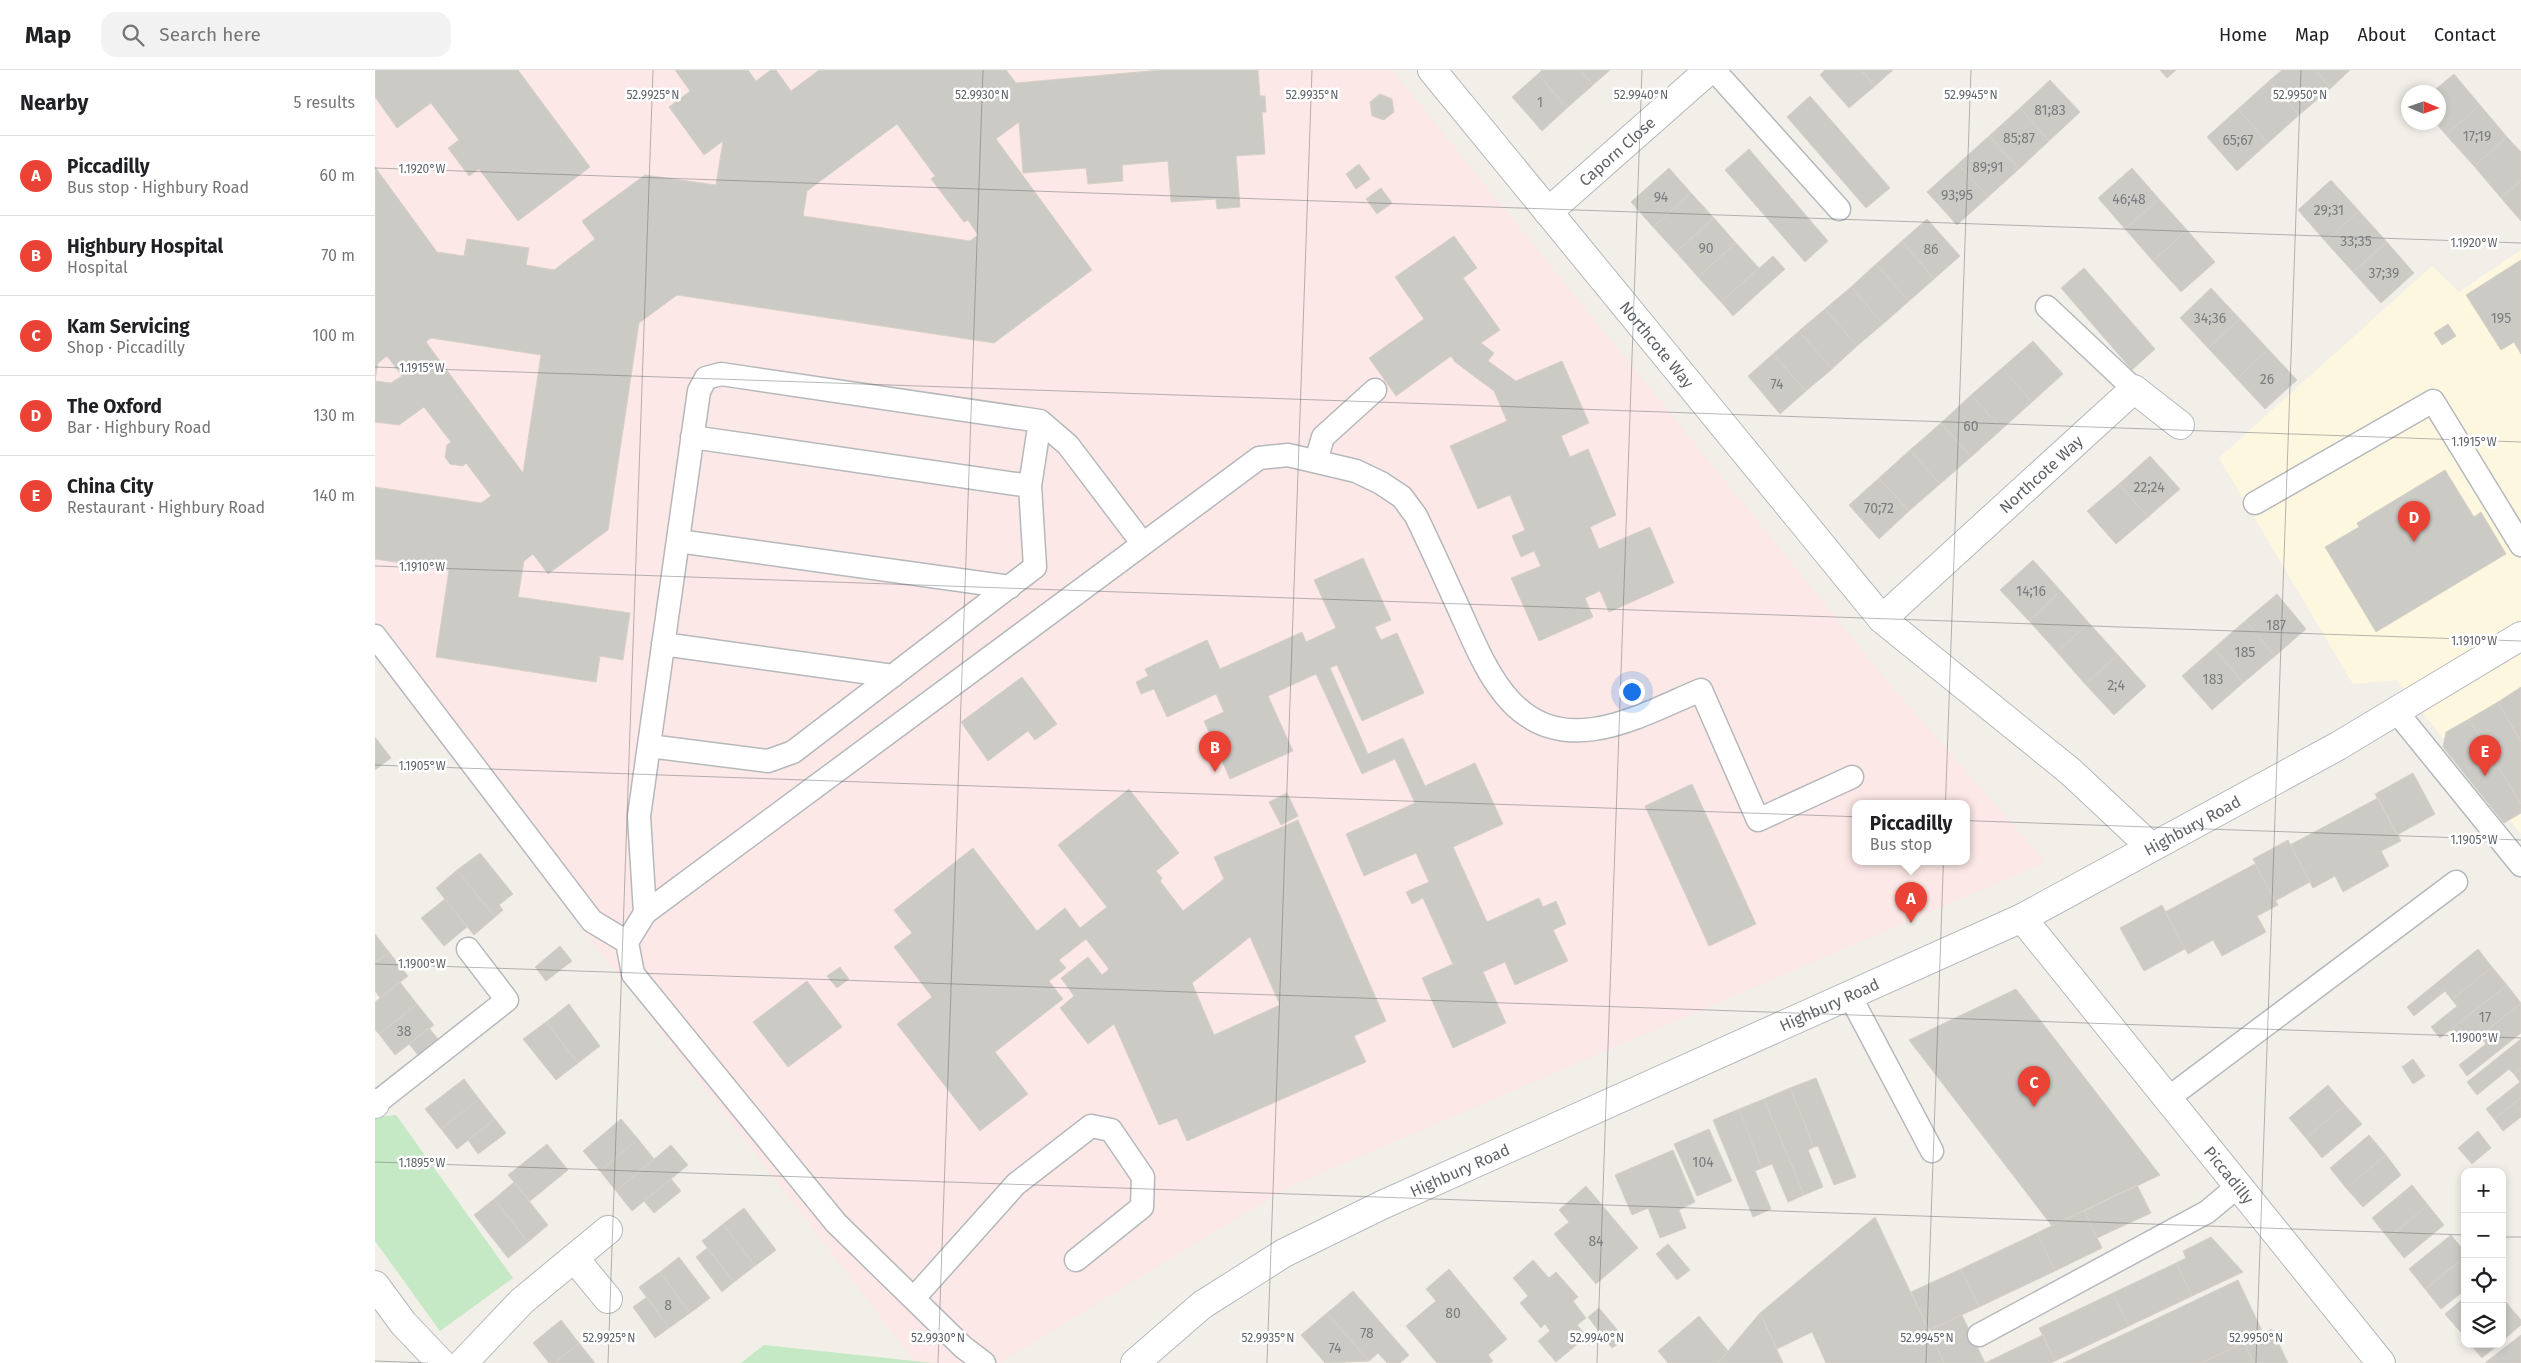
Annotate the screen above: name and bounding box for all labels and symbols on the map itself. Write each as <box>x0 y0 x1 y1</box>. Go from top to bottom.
north arrow <box>2401 85 2446 130</box>
text: 52.9925°N <box>626 88 680 102</box>
text: 52.9930°N <box>955 88 1009 102</box>
text: 52.9935°N <box>1285 88 1339 102</box>
text: 52.9940°N <box>1614 88 1668 102</box>
text: 52.9945°N <box>1944 88 1998 102</box>
text: 52.9950°N <box>2273 88 2327 102</box>
house number: 1 <box>1537 94 1543 111</box>
house number: 81;83 <box>2034 102 2066 119</box>
street label: Caporn Close <box>1575 113 1659 190</box>
house number: 17;19 <box>2463 128 2491 145</box>
house number: 85;87 <box>2003 130 2035 147</box>
house number: 65;67 <box>2222 132 2254 149</box>
house number: 89;91 <box>1972 159 2004 176</box>
text: 1.1920°W <box>399 162 446 176</box>
house number: 93;95 <box>1941 187 1973 204</box>
house number: 94 <box>1654 189 1669 206</box>
house number: 46;48 <box>2112 191 2146 208</box>
house number: 29;31 <box>2314 202 2344 219</box>
house number: 33;35 <box>2340 233 2372 250</box>
text: 1.1920°W <box>2451 236 2498 250</box>
house number: 90 <box>1698 240 1714 257</box>
house number: 86 <box>1923 241 1939 258</box>
house number: 37;39 <box>2369 265 2399 282</box>
street label: Northcote Way <box>1616 298 1698 392</box>
house number: 34;36 <box>2194 310 2226 327</box>
house number: 195 <box>2491 310 2511 327</box>
text: 1.1915°W <box>399 361 445 375</box>
house number: 26 <box>2260 371 2274 388</box>
house number: 74 <box>1770 376 1784 393</box>
house number: 60 <box>1963 418 1979 435</box>
street label: Northcote Way <box>1995 431 2086 517</box>
text: 1.1915°W <box>2451 435 2497 449</box>
house number: 22;24 <box>2133 479 2165 496</box>
house number: 70;72 <box>1864 500 1894 517</box>
pin: D <box>2398 501 2430 542</box>
text: 1.1910°W <box>399 560 445 574</box>
house number: 14;16 <box>2016 583 2046 600</box>
house number: 187 <box>2266 617 2286 634</box>
text: 1.1910°W <box>2451 634 2497 648</box>
house number: 185 <box>2235 644 2255 661</box>
house number: 183 <box>2203 671 2223 688</box>
house number: 2;4 <box>2107 677 2125 694</box>
your location <box>1619 679 1645 705</box>
pin: B <box>1199 731 1231 772</box>
pin: E <box>2469 735 2501 776</box>
text: 1.1905°W <box>398 759 446 773</box>
street label: Highbury Road <box>2141 791 2244 859</box>
text: 1.1905°W <box>2450 833 2498 847</box>
pin: A <box>1895 882 1927 923</box>
text: 1.1900°W <box>398 957 446 971</box>
street label: Highbury Road <box>1776 974 1882 1035</box>
house number: 17 <box>2479 1009 2491 1026</box>
house number: 38 <box>397 1023 412 1040</box>
text: 1.1900°W <box>2450 1031 2498 1045</box>
pin: C <box>2018 1066 2050 1107</box>
street label: Highbury Road <box>1407 1140 1513 1201</box>
street label: Piccadilly <box>2200 1142 2258 1208</box>
house number: 104 <box>1692 1154 1714 1171</box>
text: 1.1895°W <box>399 1156 446 1170</box>
house number: 84 <box>1588 1233 1604 1250</box>
house number: 8 <box>664 1297 672 1314</box>
house number: 80 <box>1445 1305 1461 1322</box>
house number: 78 <box>1360 1325 1374 1342</box>
text: 52.9925°N <box>582 1331 636 1345</box>
text: 52.9930°N <box>911 1331 965 1345</box>
text: 52.9935°N <box>1241 1331 1295 1345</box>
text: 52.9940°N <box>1570 1331 1624 1345</box>
text: 52.9945°N <box>1900 1331 1954 1345</box>
text: 52.9950°N <box>2229 1331 2283 1345</box>
house number: 74 <box>1328 1340 1342 1357</box>

